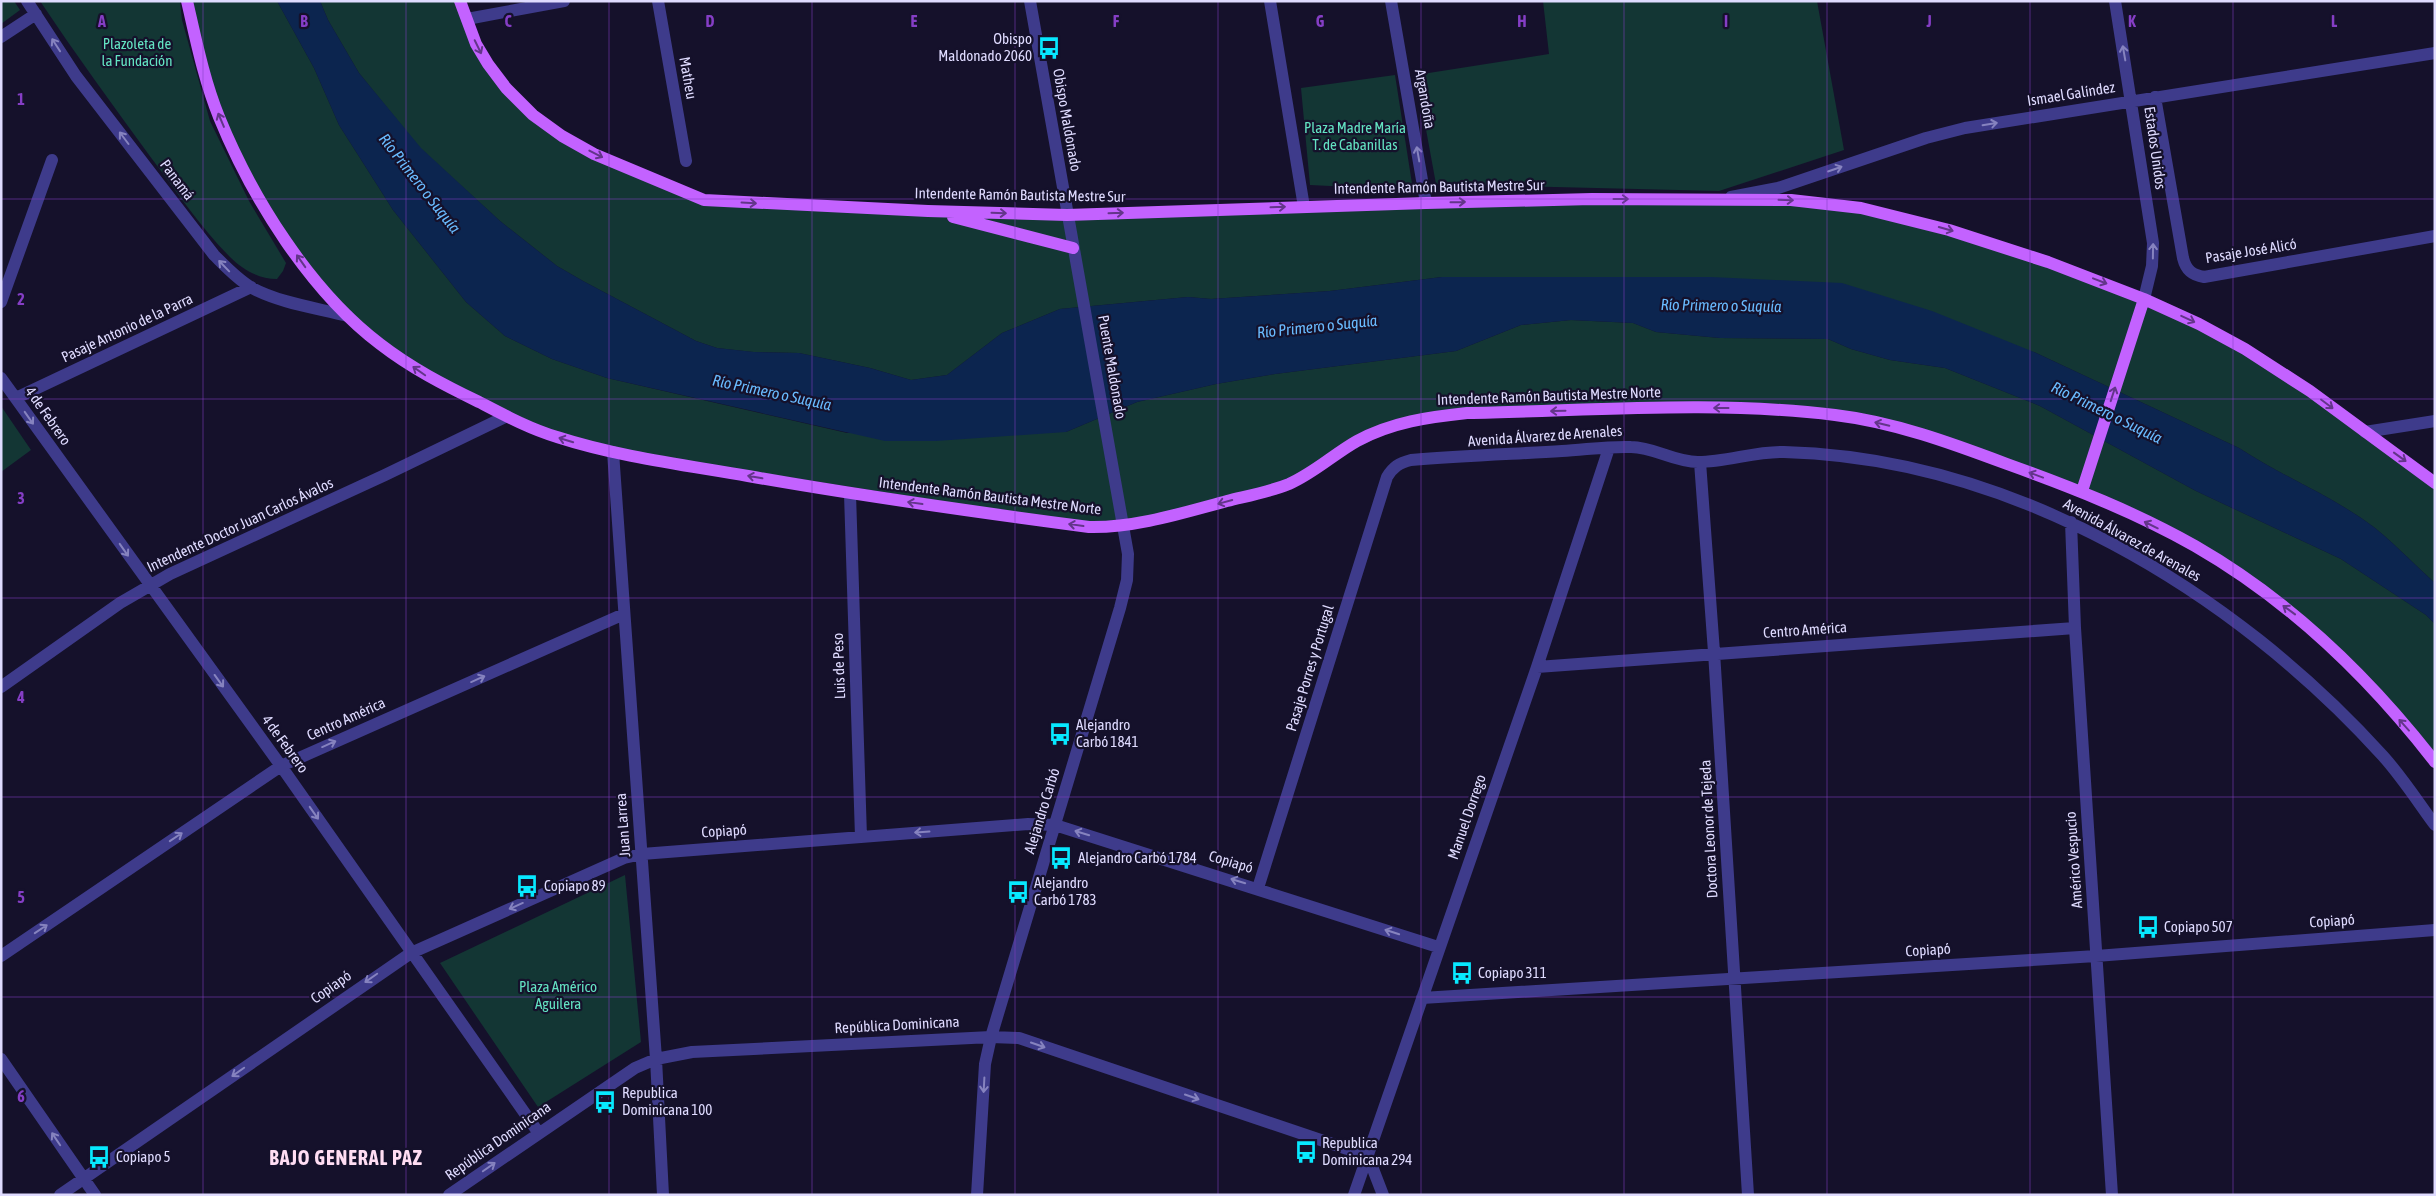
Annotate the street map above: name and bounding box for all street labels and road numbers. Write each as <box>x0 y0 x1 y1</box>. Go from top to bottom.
street label: Matheu <box>676 55 701 100</box>
street label: Obispo Maldonado <box>1050 67 1085 173</box>
street label: Argandoña <box>1412 68 1439 130</box>
street label: Ismael Galíndez <box>2026 78 2117 109</box>
street label: Estados Unidos <box>2141 105 2170 190</box>
street label: Panamá <box>157 156 198 203</box>
street label: Intendente Ramón Bautista Mestre Sur <box>1333 176 1545 197</box>
street label: Intendente Ramón Bautista Mestre Sur <box>915 184 1126 205</box>
street label: Pasaje José Alicó <box>2204 235 2298 266</box>
street label: Pasaje Antonio de la Parra <box>58 290 195 365</box>
street label: Puente Maldonado <box>1095 314 1130 420</box>
street label: 4 de Febrero <box>22 383 75 448</box>
street label: Intendente Ramón Bautista Mestre Norte <box>1437 383 1661 408</box>
street label: Avenida Álvarez de Arenales <box>1467 422 1623 449</box>
street label: Intendente Ramón Bautista Mestre Norte <box>878 473 1102 518</box>
street label: Intendente Doctor Juan Carlos Ávalos <box>144 474 336 575</box>
street label: Avenida Álvarez de Arenales <box>2060 495 2204 584</box>
street label: Pasaje Porres y Portugal <box>1282 603 1337 733</box>
street label: Centro América <box>1762 618 1848 641</box>
street label: Luis de Peso <box>829 633 848 699</box>
street label: Centro América <box>304 694 388 743</box>
street label: 4 de Febrero <box>259 711 312 776</box>
street label: Doctora Leonor de Tejeda <box>1696 759 1721 899</box>
street label: Alejandro Carbó <box>1020 766 1063 856</box>
street label: Manuel Dorrego <box>1444 772 1489 862</box>
street label: Juan Larrea <box>612 793 633 857</box>
street label: Américo Vespucio <box>2062 811 2085 909</box>
street label: Copiapó <box>701 820 747 841</box>
street label: Copiapó <box>1207 847 1255 876</box>
street label: Copiapó <box>2309 910 2355 931</box>
street label: Copiapó <box>1905 939 1951 960</box>
street label: Copiapó <box>307 967 354 1007</box>
street label: República Dominicana <box>834 1013 960 1036</box>
street label: República Dominicana <box>442 1098 554 1183</box>

